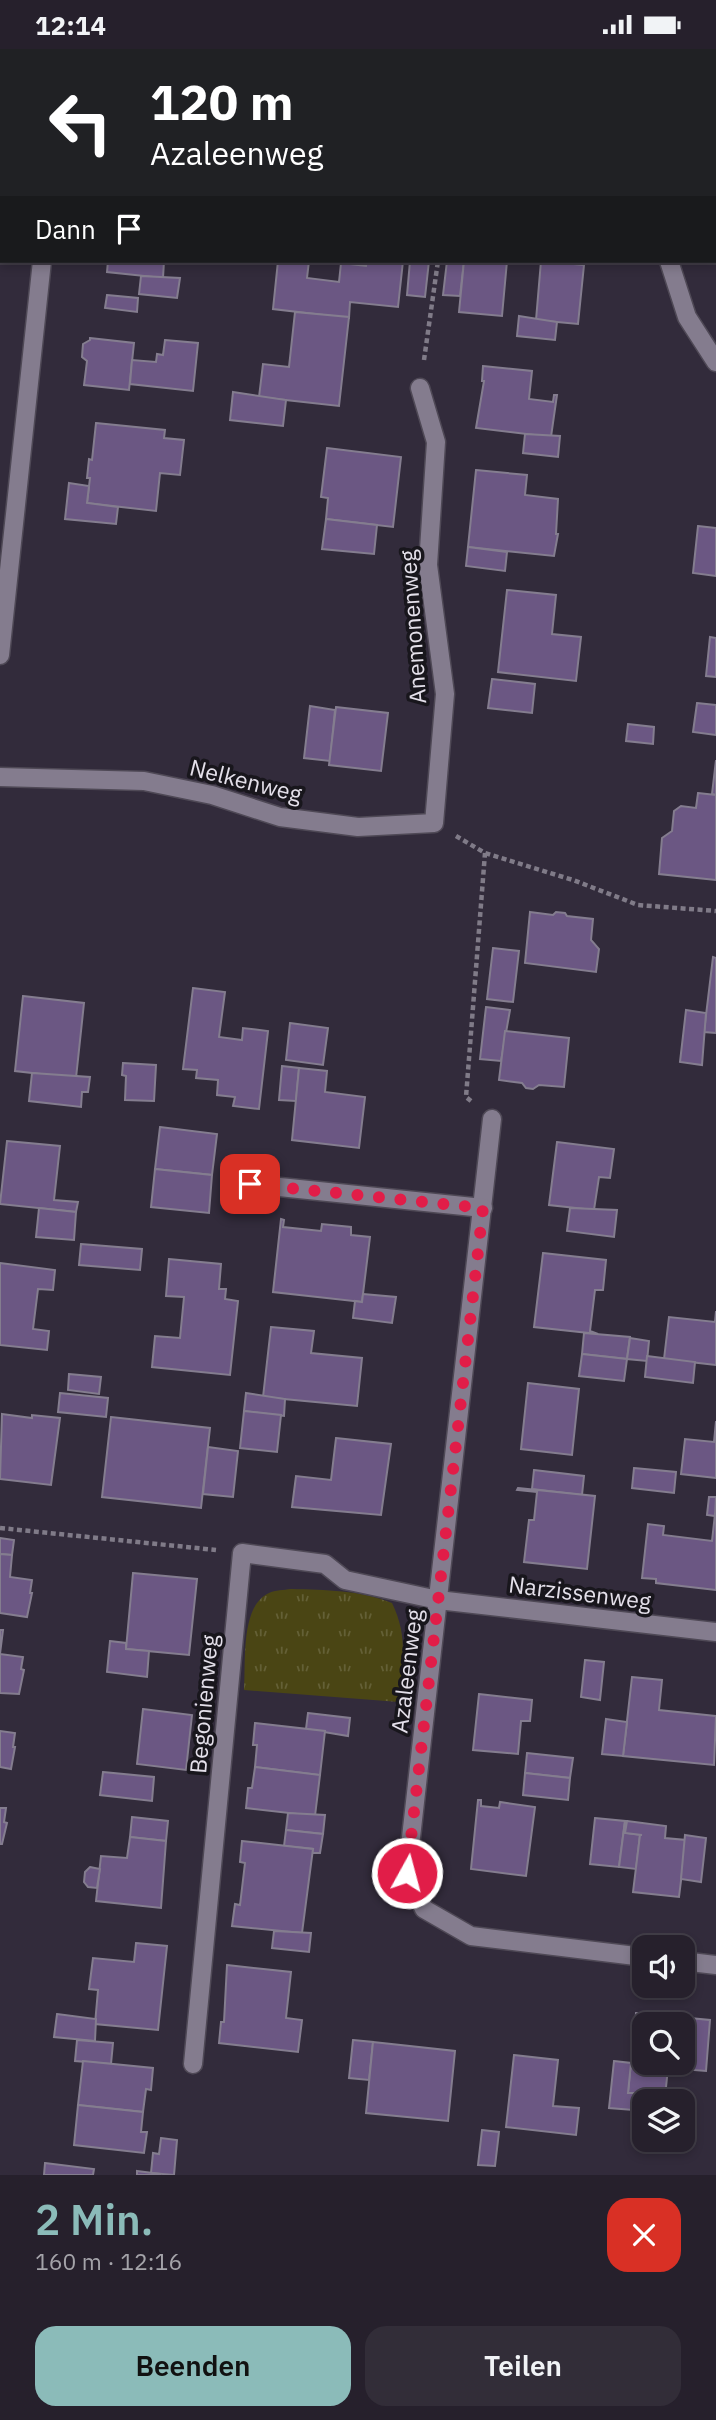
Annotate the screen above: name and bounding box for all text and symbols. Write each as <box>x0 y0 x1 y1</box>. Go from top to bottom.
text: 12:14 <box>35 8 106 42</box>
text: 120 m <box>150 70 294 133</box>
icon: left <box>35 77 126 168</box>
text: Azaleenweg <box>150 132 324 174</box>
icon: arrive <box>110 210 148 248</box>
text: Dann <box>35 212 96 246</box>
street label: Anemonenweg <box>392 549 432 705</box>
street label: Nelkenweg <box>187 752 305 808</box>
pin <box>220 1154 280 1214</box>
icon: arrive <box>231 1165 269 1203</box>
street label: Narzissenweg <box>507 1568 653 1616</box>
street label: Azaleenweg <box>384 1607 428 1735</box>
street label: Begonienweg <box>182 1633 224 1775</box>
position arrow <box>370 1836 444 1910</box>
map controls <box>632 1935 695 2152</box>
button: sound <box>632 1935 695 1998</box>
button: search <box>632 2012 695 2075</box>
button: layers <box>632 2089 695 2152</box>
text: 2 Min. <box>35 2192 153 2247</box>
button: close <box>607 2198 681 2272</box>
text: 160 m · 12:16 <box>35 2246 182 2276</box>
button: Beenden <box>35 2326 351 2406</box>
button: Teilen <box>365 2326 681 2406</box>

